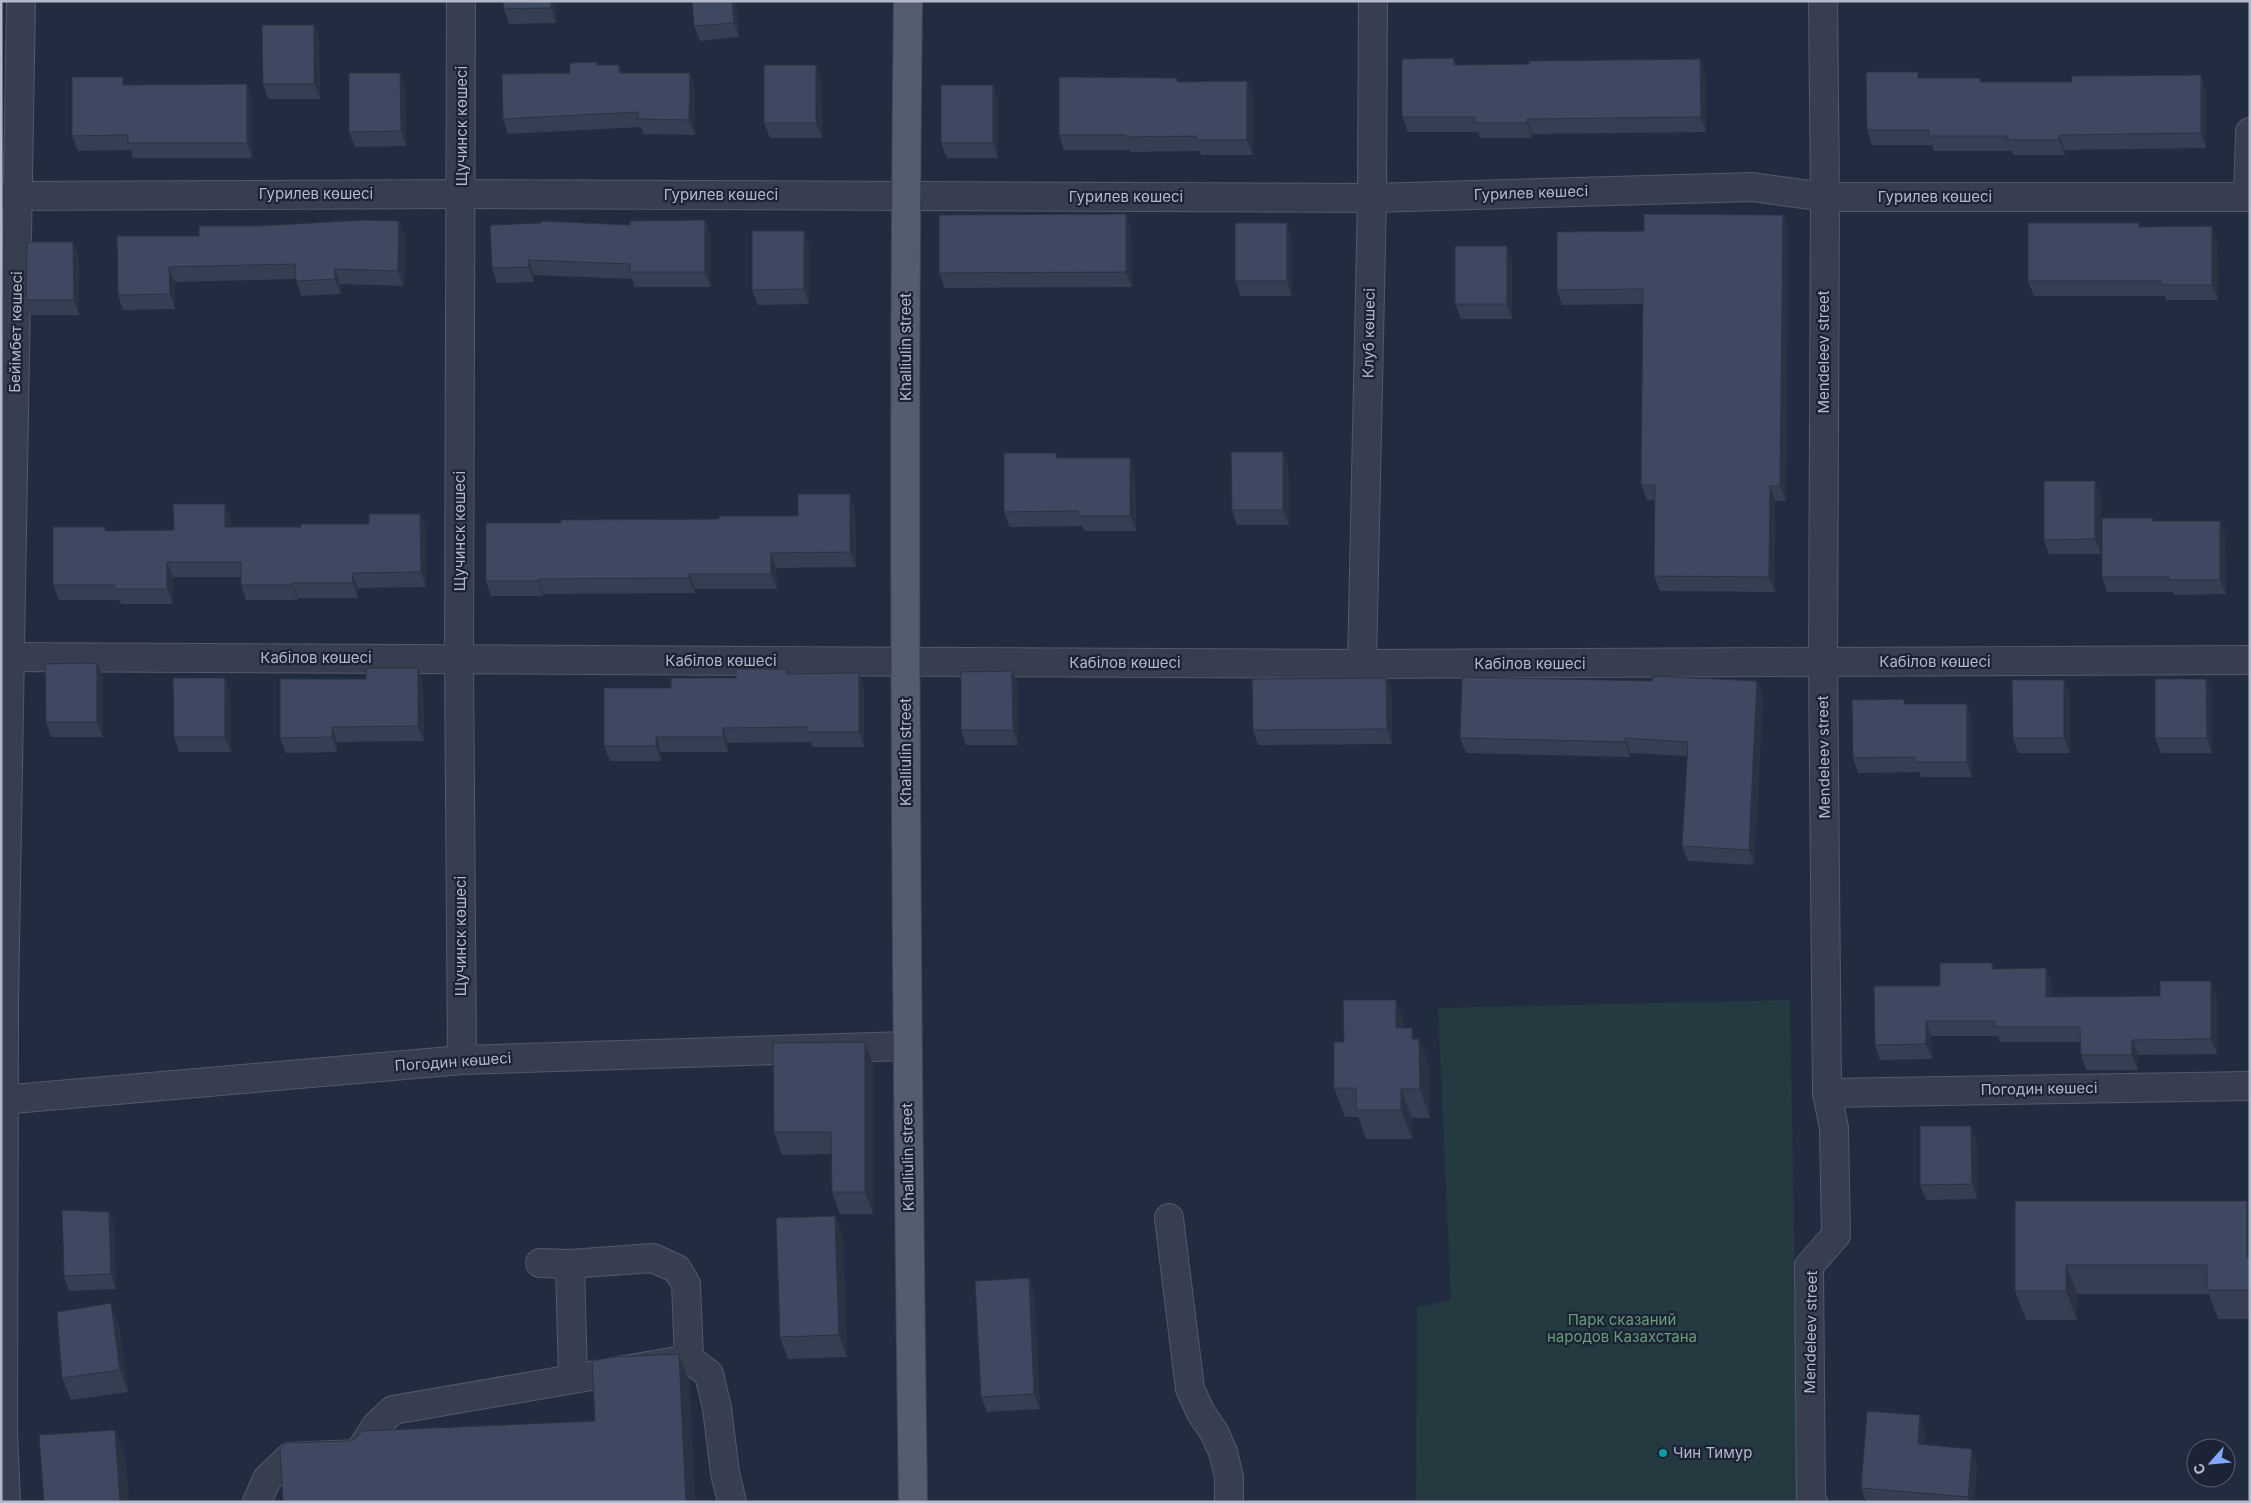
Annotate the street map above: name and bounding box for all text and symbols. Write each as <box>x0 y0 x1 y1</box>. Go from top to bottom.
street label: Щучинск көшесі <box>452 66 471 186</box>
street label: Гурилев көшесі <box>1473 181 1588 204</box>
street label: Гурилев көшесі <box>259 184 373 203</box>
street label: Гурилев көшесі <box>664 185 778 204</box>
street label: Гурилев көшесі <box>1069 187 1183 206</box>
street label: Гурилев көшесі <box>1878 187 1992 206</box>
street label: Бейімбет көшесі <box>5 271 26 393</box>
street label: Клуб көшесі <box>1358 288 1379 378</box>
street label: Mendeleev street <box>1814 290 1833 414</box>
street label: Khalliulin street <box>896 293 915 401</box>
street label: Щучинск көшесі <box>450 471 469 591</box>
street label: Кабілов көшесі <box>260 648 372 667</box>
street label: Кабілов көшесі <box>665 651 777 670</box>
street label: Кабілов көшесі <box>1879 652 1991 671</box>
street label: Кабілов көшесі <box>1069 653 1181 672</box>
street label: Кабілов көшесі <box>1474 654 1586 673</box>
street label: Mendeleev street <box>1813 695 1834 819</box>
street label: Khalliulin street <box>896 698 915 806</box>
street label: Щучинск көшесі <box>451 876 470 996</box>
street label: Погодин көшесі <box>394 1048 512 1075</box>
street label: Погодин көшесі <box>1980 1078 2098 1099</box>
street label: Khalliulin street <box>897 1103 918 1211</box>
street label: Mendeleev street <box>1800 1270 1821 1394</box>
park label: Парк сказаний народов Казахстана <box>1547 1310 1697 1346</box>
north arrow <box>2186 1438 2236 1488</box>
place label: Чин Тимур <box>1673 1443 1752 1462</box>
marker: Чин Тимур <box>1657 1447 1669 1459</box>
text: С <box>2189 1461 2209 1478</box>

